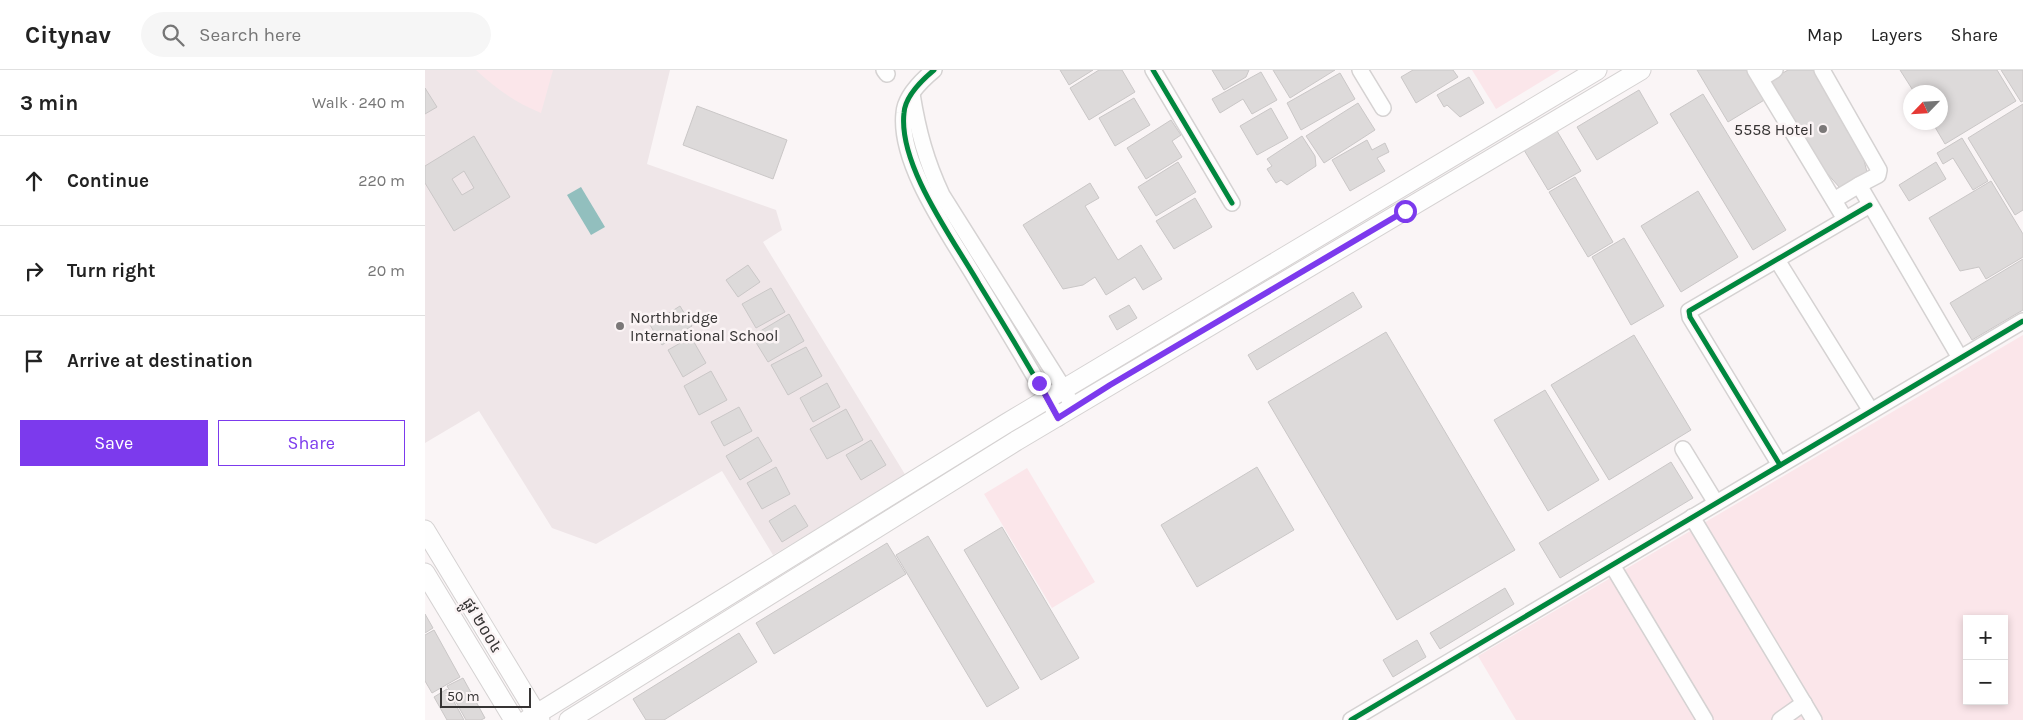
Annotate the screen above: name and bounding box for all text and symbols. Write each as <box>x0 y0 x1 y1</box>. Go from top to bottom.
search box <box>141 12 491 57</box>
text: Citynav <box>25 21 111 49</box>
icon: search <box>159 21 187 49</box>
text: Search here <box>199 24 301 46</box>
text: Map <box>1807 24 1843 46</box>
text: Layers <box>1871 24 1923 46</box>
text: Share <box>1951 24 1998 46</box>
north arrow <box>1903 85 1948 130</box>
text: 3 min <box>20 91 78 115</box>
text: Walk · 240 m <box>312 93 405 112</box>
place label: 5558 Hotel <box>1734 120 1813 139</box>
marker: 5558 Hotel <box>1817 123 1829 135</box>
icon: ahead <box>20 167 48 195</box>
text: Continue <box>67 170 149 192</box>
text: 220 m <box>358 171 405 190</box>
route start <box>1394 200 1417 223</box>
icon: right <box>20 257 48 285</box>
text: Turn right <box>67 260 156 282</box>
text: 20 m <box>367 261 405 280</box>
place label: Northbridge International School <box>630 308 778 345</box>
marker: Northbridge International School <box>614 320 626 332</box>
icon: arrive <box>20 347 48 375</box>
text: Arrive at destination <box>67 350 253 372</box>
route end <box>1028 372 1051 395</box>
button: Save <box>20 420 208 466</box>
button: Share <box>218 420 405 466</box>
street label: ផ្លូវ ២០០៤ <box>454 594 507 659</box>
map controls <box>1963 615 2008 705</box>
button: + <box>1963 615 2008 660</box>
button: − <box>1963 660 2008 705</box>
scale bar <box>440 685 531 708</box>
text: 50 m <box>447 688 480 705</box>

